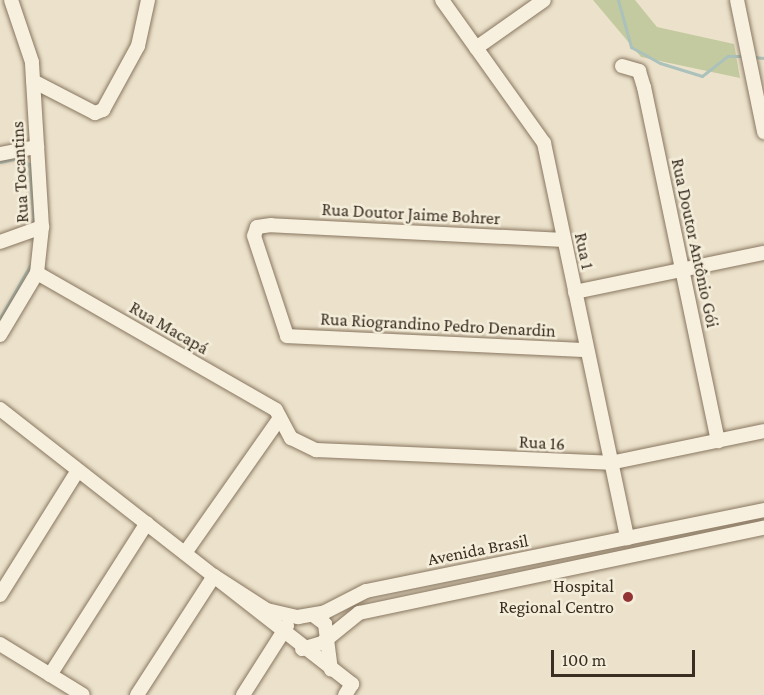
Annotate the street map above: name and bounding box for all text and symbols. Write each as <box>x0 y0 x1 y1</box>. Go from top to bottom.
street label: Rua Tocantins <box>7 121 33 223</box>
street label: Rua Doutor Antônio Gói <box>667 156 723 330</box>
street label: Rua Doutor Jaime Bohrer <box>321 199 501 229</box>
street label: Rua 1 <box>570 231 598 271</box>
street label: Rua Macapá <box>126 297 212 359</box>
street label: Rua Riograndino Pedro Denardin <box>320 308 556 342</box>
street label: Rua 16 <box>518 431 566 455</box>
street label: Avenida Brasil <box>426 530 530 570</box>
place label: Hospital Regional Centro <box>499 576 614 618</box>
marker: Hospital Regional Centro <box>619 588 637 606</box>
scale bar <box>554 638 698 676</box>
text: 100 m <box>562 650 606 670</box>

